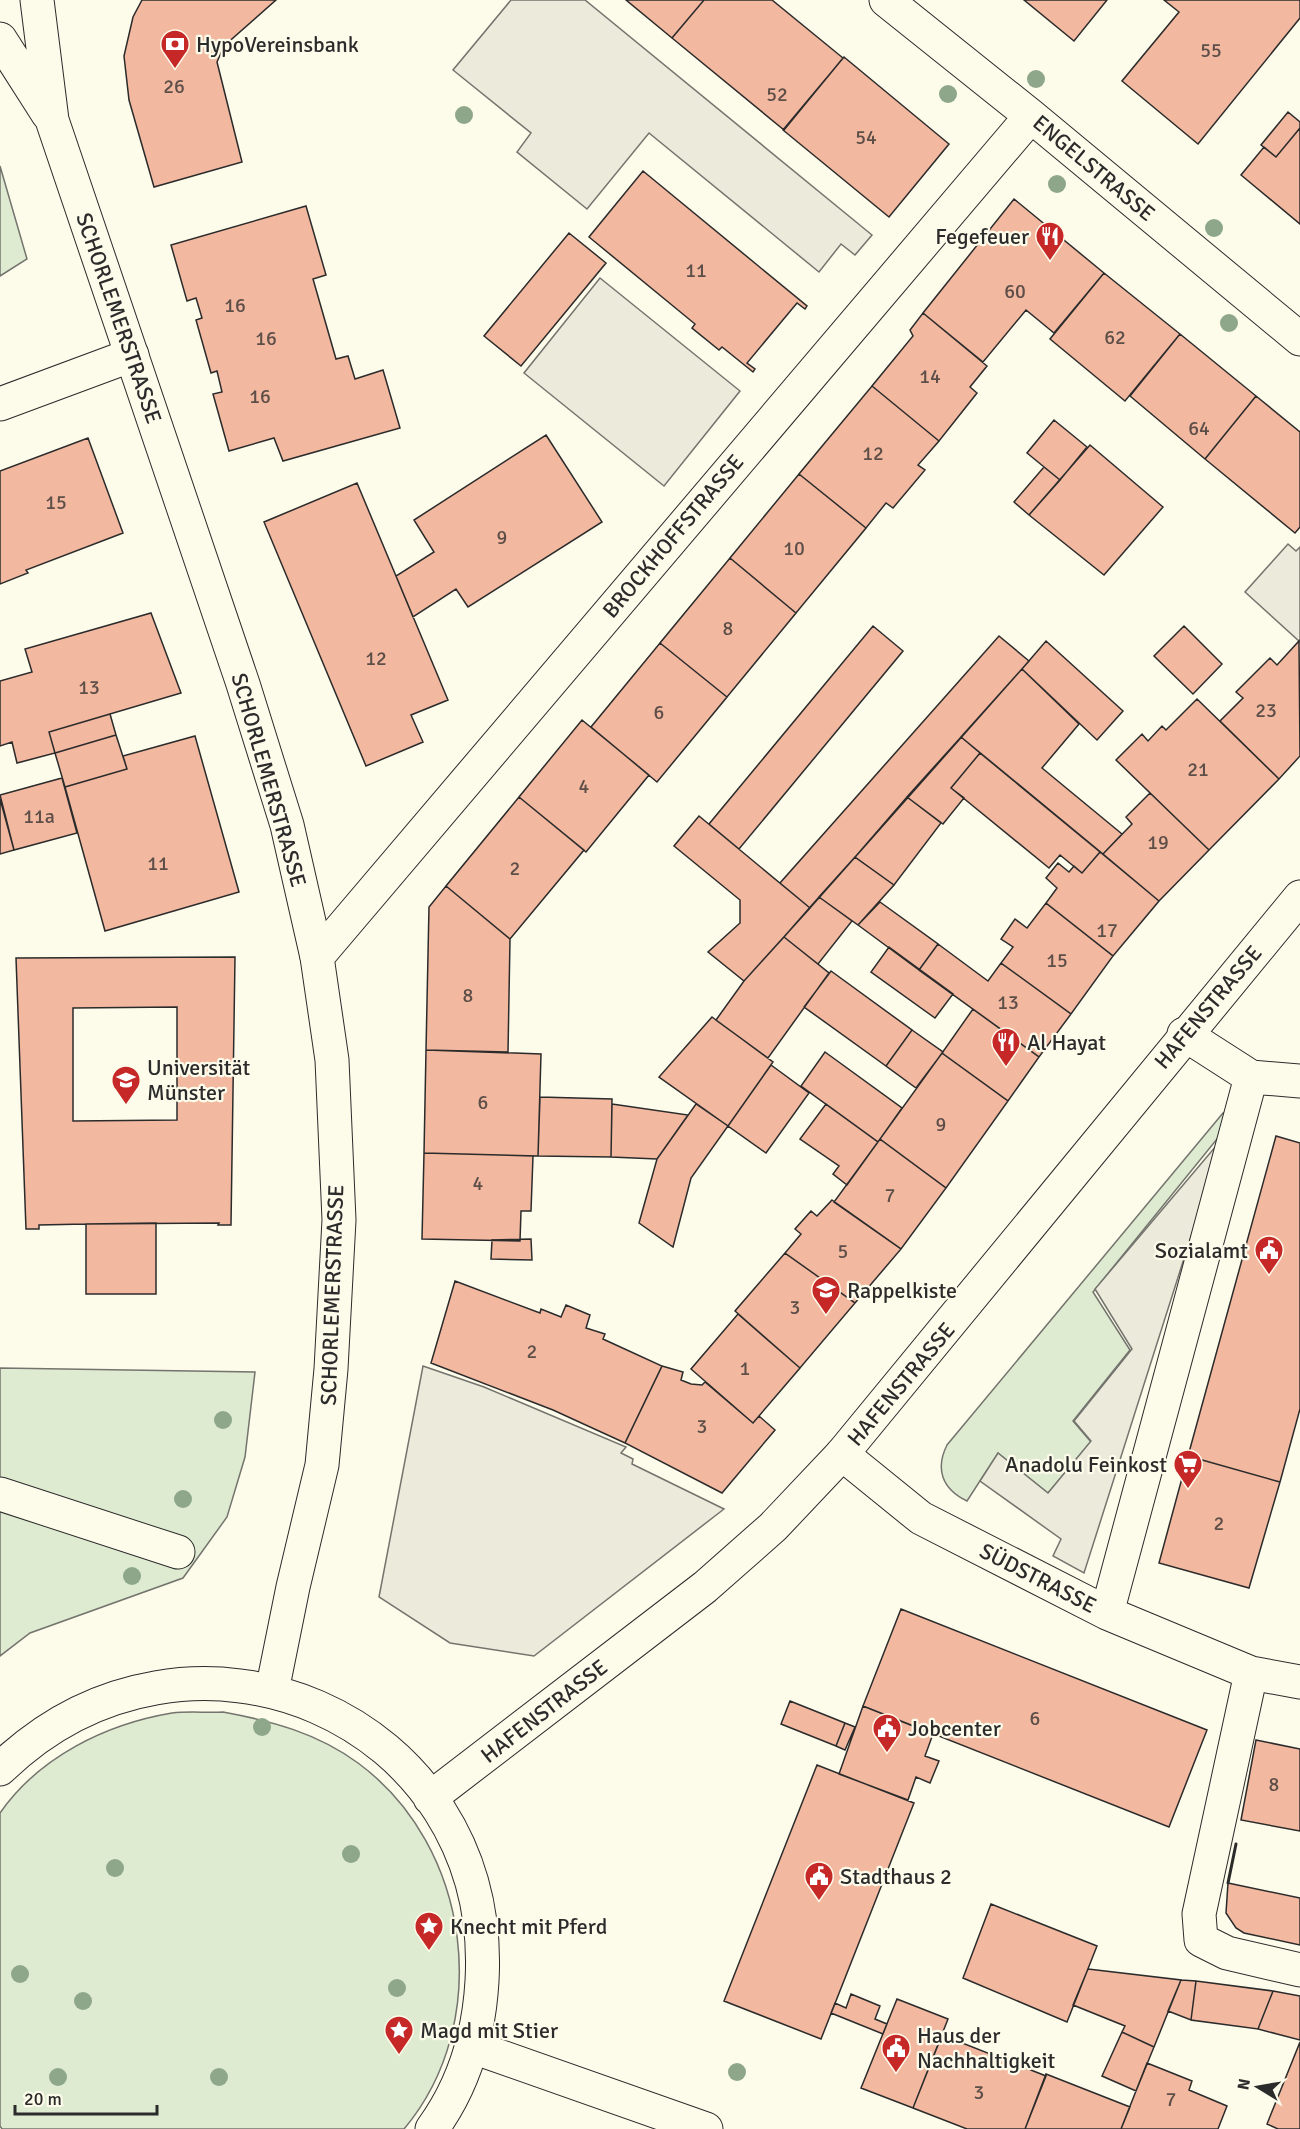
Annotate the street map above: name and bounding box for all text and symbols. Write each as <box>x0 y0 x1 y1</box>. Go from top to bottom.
bank icon: HypoVereinsbank <box>159 28 191 70</box>
place label: HypoVereinsbank <box>196 31 359 58</box>
house number: 55 <box>1200 38 1222 63</box>
house number: 26 <box>163 74 185 99</box>
house number: 52 <box>766 82 788 107</box>
street label: ENGELSTRASSE <box>1027 109 1161 227</box>
house number: 54 <box>855 125 877 150</box>
street label: SCHORLEMERSTRASSE <box>70 209 168 427</box>
restaurant icon: Fegefeuer <box>1034 220 1066 262</box>
place label: Fegefeuer <box>935 223 1029 250</box>
house number: 11 <box>685 258 707 283</box>
house number: 60 <box>1004 279 1026 304</box>
house number: 16 <box>224 293 246 318</box>
house number: 62 <box>1104 325 1126 350</box>
house number: 16 <box>255 326 277 351</box>
house number: 14 <box>919 364 941 389</box>
house number: 16 <box>249 384 271 409</box>
house number: 64 <box>1188 416 1210 441</box>
house number: 12 <box>862 441 884 466</box>
street label: BROCKHOFFSTRASSE <box>597 449 749 623</box>
house number: 15 <box>45 490 67 515</box>
house number: 9 <box>497 525 507 550</box>
house number: 10 <box>783 536 805 561</box>
house number: 8 <box>723 616 733 641</box>
house number: 12 <box>365 646 387 671</box>
street label: SCHORLEMERSTRASSE <box>226 670 312 890</box>
house number: 13 <box>78 675 100 700</box>
house number: 23 <box>1255 698 1277 723</box>
house number: 6 <box>654 700 664 725</box>
house number: 21 <box>1187 757 1209 782</box>
house number: 4 <box>579 774 590 799</box>
house number: 11a <box>23 804 55 829</box>
house number: 19 <box>1147 830 1169 855</box>
house number: 11 <box>147 851 169 876</box>
house number: 2 <box>510 856 520 881</box>
house number: 17 <box>1096 918 1118 943</box>
street label: HAFENSTRASSE <box>1148 940 1268 1074</box>
house number: 15 <box>1046 948 1068 973</box>
house number: 8 <box>463 983 473 1008</box>
house number: 13 <box>997 990 1019 1015</box>
restaurant icon: Al Hayat <box>990 1026 1022 1068</box>
place label: Al Hayat <box>1027 1029 1106 1056</box>
place label: Universität Münster <box>147 1054 250 1106</box>
school or university icon: Universität Münster <box>110 1064 142 1106</box>
house number: 6 <box>478 1090 488 1115</box>
house number: 9 <box>936 1112 946 1137</box>
house number: 4 <box>473 1171 484 1196</box>
house number: 7 <box>885 1183 895 1208</box>
street label: SCHORLEMERSTRASSE <box>315 1184 349 1406</box>
public building icon: Sozialamt <box>1253 1234 1285 1276</box>
place label: Sozialamt <box>1155 1237 1248 1264</box>
house number: 5 <box>838 1239 848 1264</box>
school or university icon: Rappelkiste <box>810 1274 842 1316</box>
place label: Rappelkiste <box>847 1277 957 1304</box>
house number: 3 <box>790 1295 800 1320</box>
street label: HAFENSTRASSE <box>841 1317 961 1451</box>
house number: 2 <box>527 1339 537 1364</box>
house number: 1 <box>740 1356 750 1381</box>
house number: 3 <box>697 1414 707 1439</box>
supermarket icon: Anadolu Feinkost <box>1172 1448 1204 1490</box>
place label: Anadolu Feinkost <box>1005 1451 1167 1478</box>
house number: 2 <box>1214 1511 1224 1536</box>
street label: SÜDSTRASSE <box>975 1537 1101 1619</box>
street label: HAFENSTRASSE <box>475 1653 613 1769</box>
house number: 6 <box>1030 1706 1040 1731</box>
public building icon: Jobcenter <box>871 1712 903 1754</box>
place label: Jobcenter <box>908 1715 1001 1742</box>
house number: 8 <box>1269 1772 1279 1797</box>
public building icon: Stadthaus 2 <box>803 1860 835 1902</box>
place label: Stadthaus 2 <box>840 1863 952 1890</box>
place icon: Knecht mit Pferd <box>413 1910 445 1952</box>
place label: Knecht mit Pferd <box>450 1913 607 1940</box>
place icon: Magd mit Stier <box>383 2014 415 2056</box>
place label: Magd mit Stier <box>420 2017 558 2044</box>
place label: Haus der Nachhaltigkeit <box>917 2022 1056 2074</box>
public building icon: Haus der Nachhaltigkeit <box>880 2032 912 2074</box>
north arrow <box>1228 2057 1288 2117</box>
text: N <box>1233 2077 1255 2092</box>
scale bar <box>15 2078 158 2116</box>
house number: 3 <box>974 2080 984 2105</box>
house number: 7 <box>1166 2087 1176 2112</box>
text: 20 m <box>24 2088 62 2110</box>

